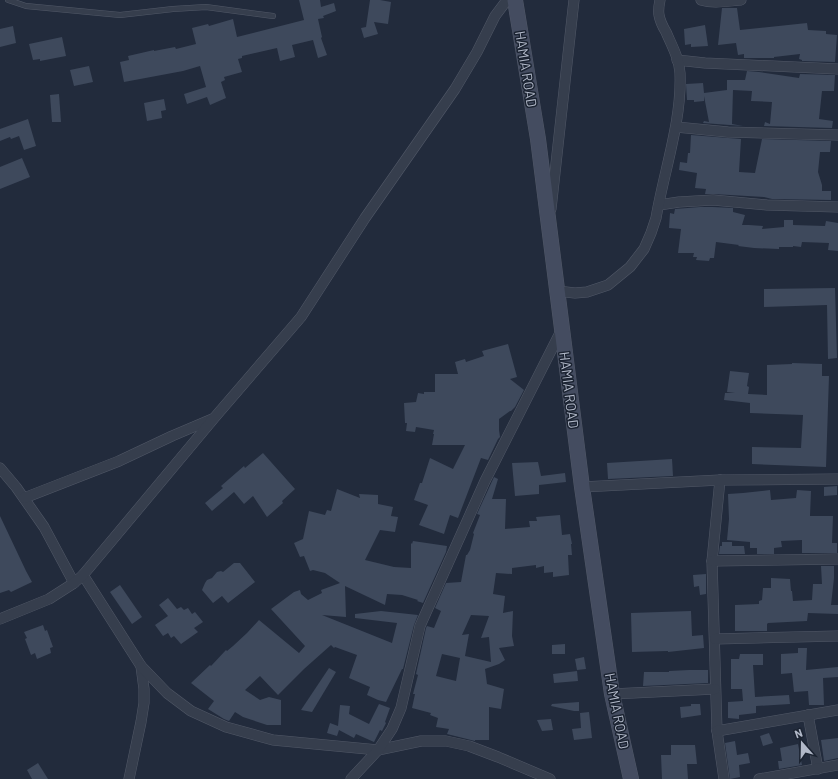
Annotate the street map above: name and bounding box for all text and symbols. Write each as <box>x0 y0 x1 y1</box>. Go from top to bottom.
street label: HAMIA ROAD <box>512 30 541 108</box>
street label: HAMIA ROAD <box>556 351 583 429</box>
street label: HAMIA ROAD <box>602 671 633 750</box>
north arrow <box>782 723 822 763</box>
text: N <box>793 726 804 740</box>

